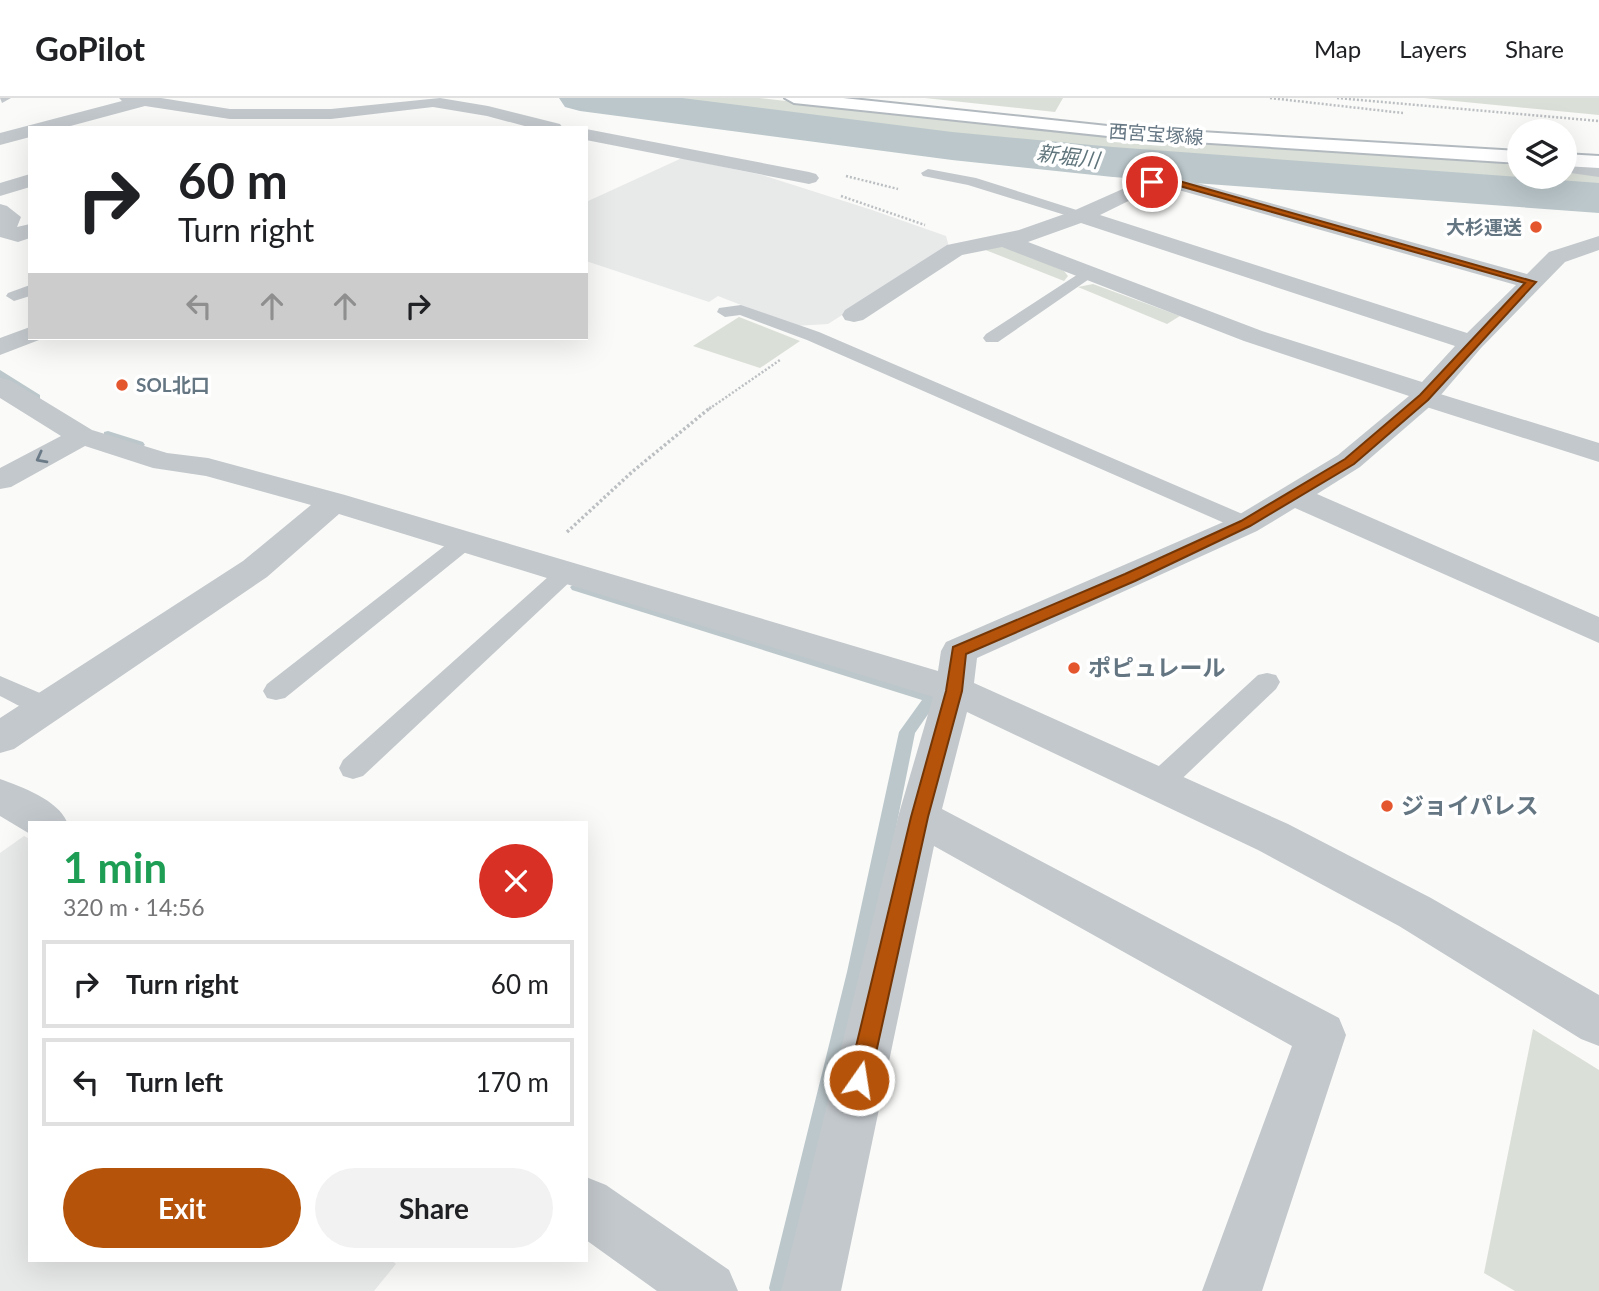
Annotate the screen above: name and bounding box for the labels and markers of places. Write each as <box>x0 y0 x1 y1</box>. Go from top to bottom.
pin <box>1122 152 1182 212</box>
place label: 大杉運送 <box>1446 215 1522 238</box>
marker: 大杉運送 <box>1528 219 1544 235</box>
place label: SOL北口 <box>136 373 210 396</box>
marker: SOL北口 <box>114 377 130 393</box>
place label: ポピュレール <box>1088 653 1226 681</box>
marker: ポピュレール <box>1066 660 1082 676</box>
place label: ジョイパレス <box>1401 791 1539 819</box>
marker: ジョイパレス <box>1379 798 1395 814</box>

